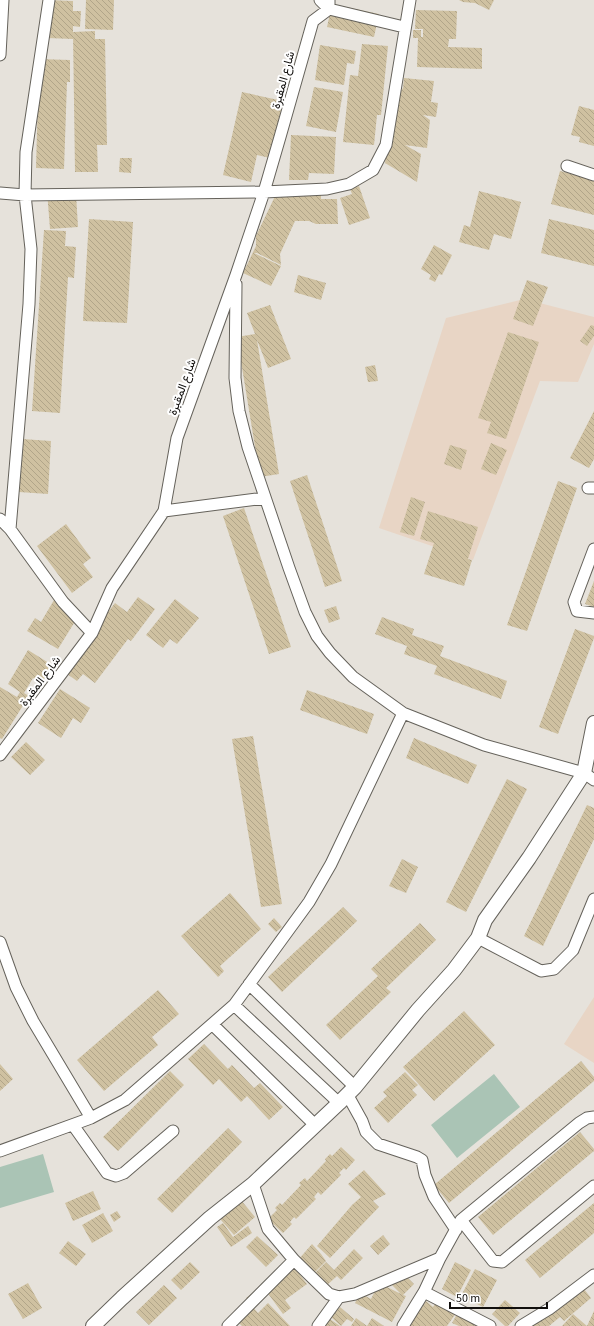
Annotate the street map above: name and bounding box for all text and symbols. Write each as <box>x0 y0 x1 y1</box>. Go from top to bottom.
street label: شارع المقبرة <box>268 49 299 111</box>
street label: شارع المقبرة <box>164 357 201 418</box>
street label: شارع المقبرة <box>16 653 65 710</box>
scale bar <box>450 1284 547 1310</box>
text: 50 m <box>456 1290 480 1307</box>

